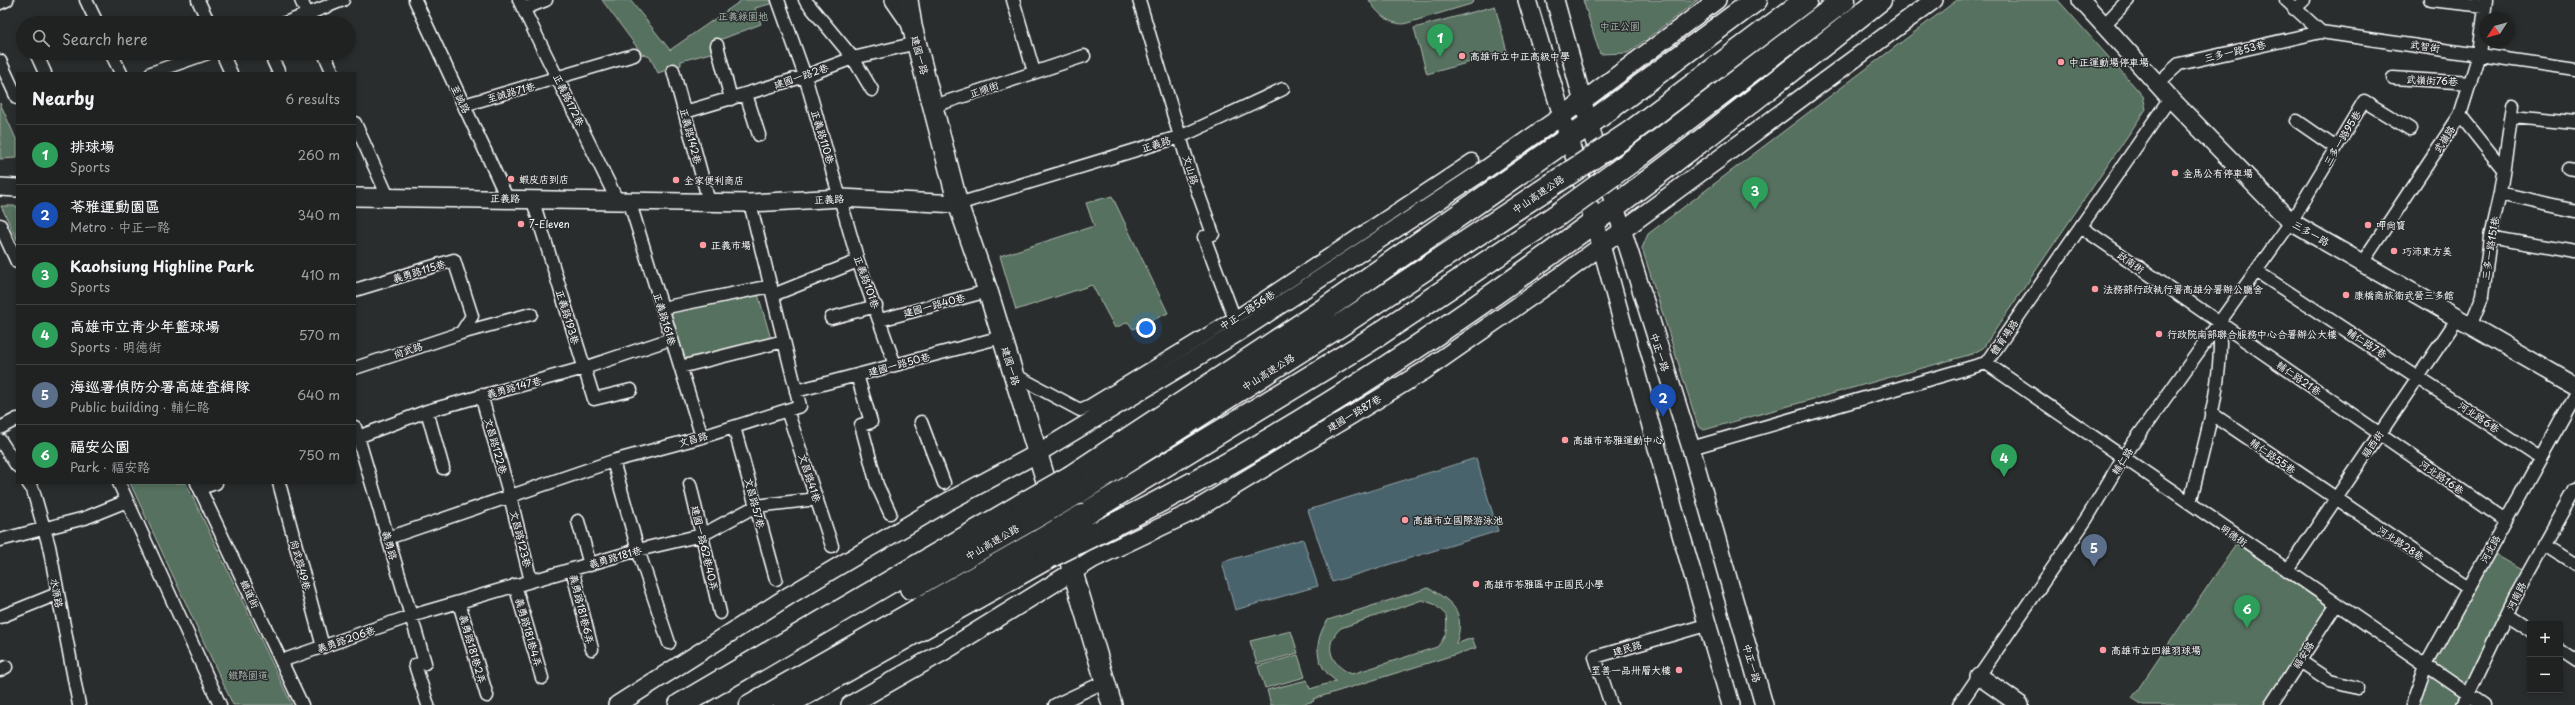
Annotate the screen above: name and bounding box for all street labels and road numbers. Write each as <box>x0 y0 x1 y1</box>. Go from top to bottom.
street label: 建國一路 <box>908 34 933 76</box>
street label: 三多一路53巷 <box>2203 36 2268 65</box>
street label: 武智街 <box>2409 36 2441 55</box>
street label: 建國一路2巷 <box>771 59 831 92</box>
street label: 正義路172巷 <box>550 71 589 130</box>
street label: 武嶺街76巷 <box>2406 71 2459 88</box>
street label: 正順街 <box>967 77 1000 101</box>
street label: 至誠路71巷 <box>485 78 538 105</box>
street label: 至誠路 <box>448 82 475 116</box>
street label: 正義路142巷 <box>677 106 706 167</box>
street label: 三多一路95巷 <box>2319 106 2365 168</box>
street label: 正義路110巷 <box>808 108 839 167</box>
street label: 武嶺路 <box>2429 122 2458 155</box>
street label: 正義路 <box>1139 132 1172 155</box>
street label: 文山路 <box>1180 153 1203 186</box>
street label: 中山高速公路 <box>1509 171 1567 217</box>
street label: 正義路 <box>490 190 520 205</box>
street label: 正義路 <box>814 190 844 207</box>
street label: 三多一路151巷 <box>2477 214 2502 281</box>
street label: 三多一路 <box>2290 216 2332 249</box>
street label: 政南街 <box>2115 247 2148 276</box>
street label: 正義路101巷 <box>851 253 884 311</box>
street label: 義勇路115巷 <box>390 255 448 286</box>
street label: 中正一路56巷 <box>1216 285 1278 333</box>
street label: 正義路193巷 <box>553 287 584 347</box>
street label: 建國一路40巷 <box>901 289 968 320</box>
street label: 正義路161巷 <box>650 290 681 348</box>
street label: 體育場路 <box>1986 316 2021 357</box>
street label: 輔仁路7巷 <box>2344 324 2391 362</box>
street label: 中正一路 <box>1647 331 1674 373</box>
street label: 尚武路 <box>391 338 424 361</box>
street label: 建國一路 <box>998 345 1024 387</box>
street label: 建國一路50巷 <box>866 348 933 379</box>
street label: 中山高速公路 <box>1238 349 1297 394</box>
street label: 輔仁路21巷 <box>2274 357 2326 399</box>
street label: 義勇路147巷 <box>485 372 544 401</box>
street label: 建國一路87巷 <box>1324 390 1385 435</box>
street label: 河北路6巷 <box>2456 397 2504 437</box>
street label: 文昌路122巷 <box>481 416 512 477</box>
street label: 文昌路 <box>676 427 709 450</box>
street label: 福西街 <box>2357 427 2386 460</box>
street label: 輔仁路55巷 <box>2247 434 2300 477</box>
street label: 輔仁路 <box>2107 444 2136 477</box>
street label: 文昌路41巷 <box>796 452 826 505</box>
street label: 河北路16巷 <box>2417 456 2469 498</box>
street label: 文昌路57巷 <box>742 476 770 531</box>
street label: 建國一路62巷40弄 <box>688 504 723 592</box>
street label: 文昌路123巷 <box>507 509 536 570</box>
street label: 中山高速公路 <box>962 520 1021 563</box>
street label: 明德街 <box>2218 520 2251 549</box>
street label: 河北路28巷 <box>2375 521 2428 564</box>
street label: 義勇路 <box>379 528 402 561</box>
street label: 河北路 <box>2476 532 2503 566</box>
street label: 尚武路49巷 <box>287 538 316 593</box>
street label: 義勇路181巷 <box>587 542 644 571</box>
street label: 義勇路181巷6弄 <box>567 572 598 645</box>
street label: 水源路 <box>48 577 67 609</box>
street label: 鐵道街 <box>237 577 264 611</box>
street label: 河南路 <box>2502 579 2529 613</box>
street label: 義勇路181巷4弄 <box>512 596 546 668</box>
street label: 義勇路181巷2弄 <box>456 612 491 685</box>
street label: 義勇路206巷 <box>315 621 378 656</box>
street label: 建民路 <box>1610 636 1643 659</box>
street label: 福安路 <box>2288 638 2317 671</box>
street label: 中正一路 <box>1740 642 1765 684</box>

